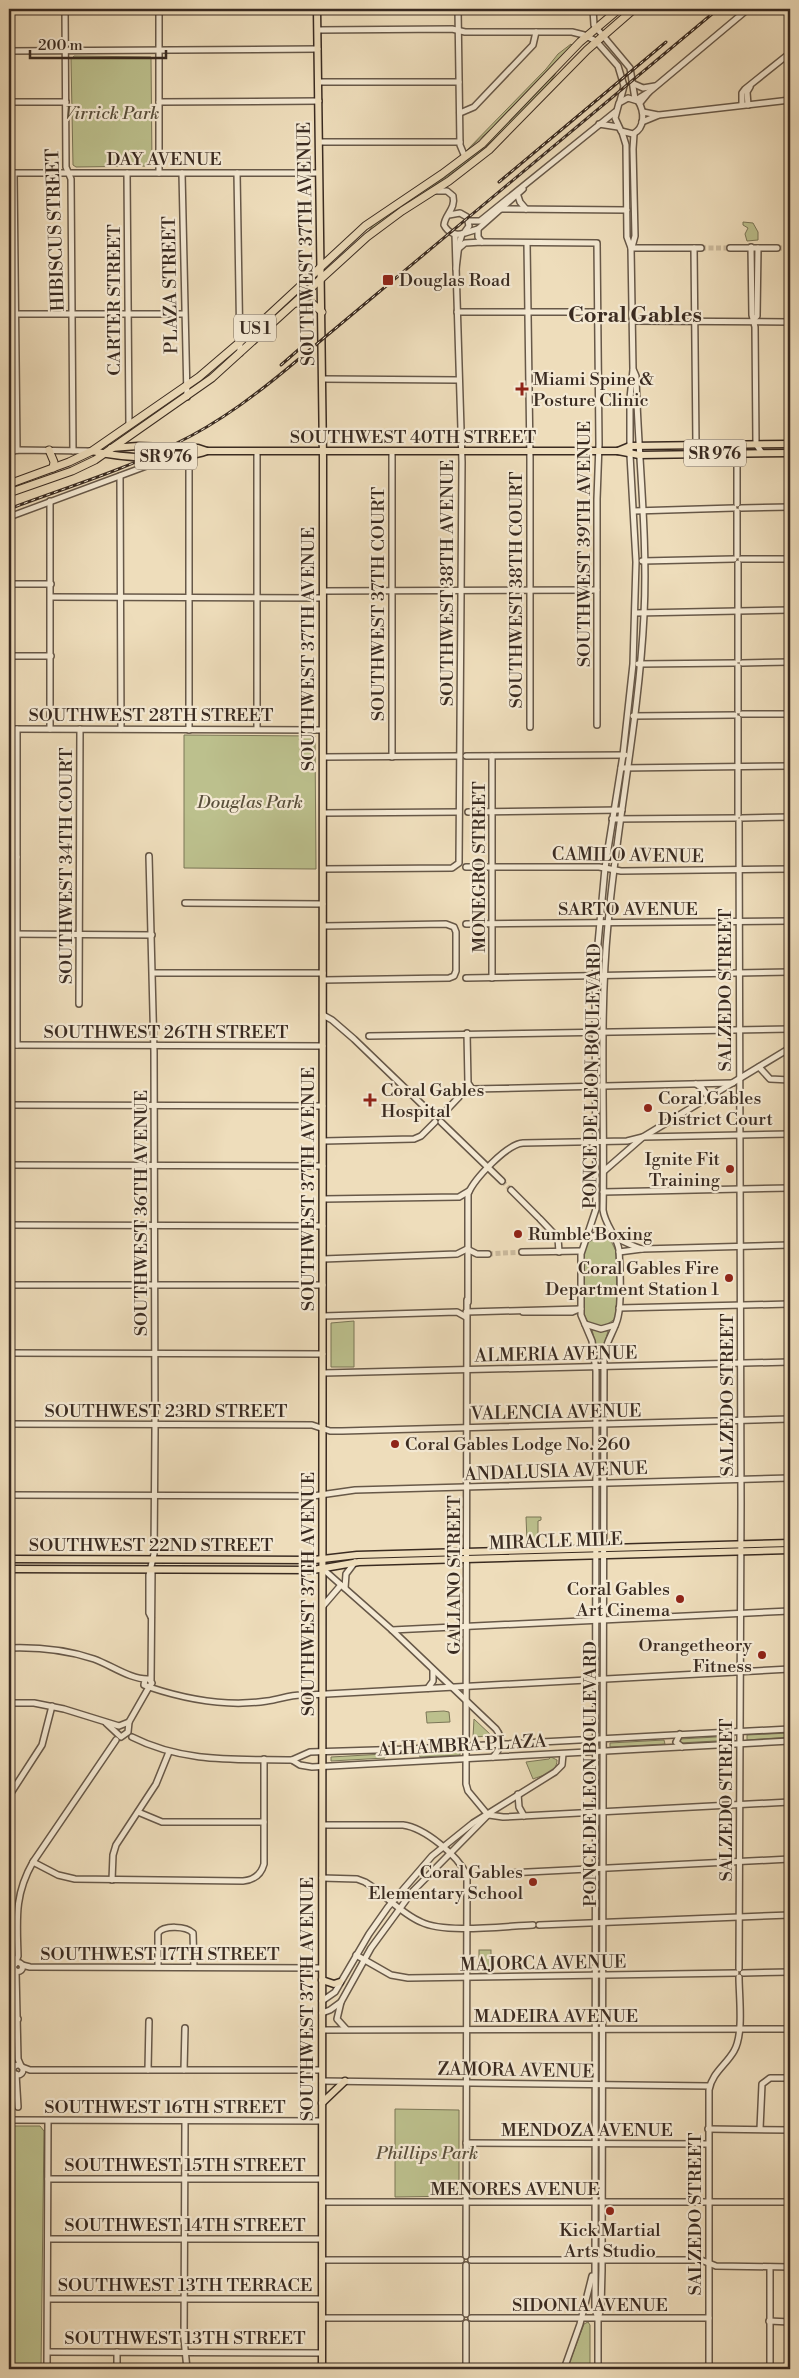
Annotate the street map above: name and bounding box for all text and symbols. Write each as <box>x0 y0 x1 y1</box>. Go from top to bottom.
scale bar <box>30 28 166 60</box>
text: 200 m <box>38 36 83 55</box>
park label: Virrick Park <box>65 102 159 125</box>
street label: SOUTHWEST 37TH AVENUE <box>293 122 320 366</box>
street label: HIBISCUS STREET <box>41 148 70 312</box>
street label: DAY AVENUE <box>106 148 222 171</box>
street label: PLAZA STREET <box>158 216 183 354</box>
street label: CARTER STREET <box>103 224 126 376</box>
place label: Douglas Road <box>399 269 511 292</box>
marker: Douglas Road <box>381 273 395 287</box>
district label: Coral Gables <box>568 302 702 329</box>
road number: US 1 <box>234 314 276 342</box>
place label: Miami Spine & Posture Clinic <box>533 368 655 412</box>
marker: Miami Spine & Posture Clinic <box>515 382 529 396</box>
street label: SOUTHWEST 39TH AVENUE <box>573 421 596 667</box>
street label: SOUTHWEST 40TH STREET <box>290 426 536 449</box>
road number: SR 976 <box>684 439 746 466</box>
road number: SR 976 <box>135 442 197 470</box>
street label: SOUTHWEST 38TH AVENUE <box>436 460 459 706</box>
street label: SOUTHWEST 38TH COURT <box>505 471 528 708</box>
street label: SOUTHWEST 37TH COURT <box>367 486 390 721</box>
street label: SOUTHWEST 37TH AVENUE <box>297 527 320 771</box>
street label: SOUTHWEST 28TH STREET <box>29 704 274 727</box>
street label: SOUTHWEST 34TH COURT <box>55 747 78 984</box>
street label: MONEGRO STREET <box>468 781 491 953</box>
park label: Douglas Park <box>196 791 303 814</box>
street label: CAMILO AVENUE <box>552 843 704 868</box>
street label: SARTO AVENUE <box>558 898 698 921</box>
street label: SALZEDO STREET <box>714 908 737 1072</box>
street label: PONCE DE LEON BOULEVARD <box>579 943 606 1209</box>
street label: SOUTHWEST 26TH STREET <box>44 1021 289 1044</box>
street label: SOUTHWEST 37TH AVENUE <box>297 1067 320 1311</box>
place label: Coral Gables Hospital <box>381 1079 484 1123</box>
place label: Coral Gables District Court <box>658 1087 774 1131</box>
street label: SOUTHWEST 36TH AVENUE <box>130 1090 153 1336</box>
marker: Coral Gables Hospital <box>363 1093 377 1107</box>
marker: Coral Gables District Court <box>642 1102 654 1114</box>
place label: Ignite Fit Training <box>645 1148 721 1192</box>
marker: Ignite Fit Training <box>724 1163 736 1175</box>
place label: Rumble Boxing <box>528 1223 653 1246</box>
marker: Rumble Boxing <box>512 1228 524 1240</box>
place label: Coral Gables Fire Department Station 1 <box>545 1257 719 1301</box>
marker: Coral Gables Fire Department Station 1 <box>723 1272 735 1284</box>
street label: SALZEDO STREET <box>716 1313 739 1477</box>
street label: ALMERIA AVENUE <box>473 1342 638 1367</box>
street label: SOUTHWEST 23RD STREET <box>44 1400 288 1423</box>
street label: VALENCIA AVENUE <box>470 1400 642 1426</box>
place label: Coral Gables Lodge No. 260 <box>405 1433 631 1456</box>
marker: Coral Gables Lodge No. 260 <box>389 1438 401 1450</box>
street label: ANDALUSIA AVENUE <box>463 1457 648 1486</box>
street label: SOUTHWEST 37TH AVENUE <box>297 1472 320 1716</box>
street label: GALIANO STREET <box>443 1495 466 1655</box>
street label: MIRACLE MILE <box>489 1528 623 1555</box>
street label: SOUTHWEST 22ND STREET <box>29 1534 274 1557</box>
place label: Coral Gables Art Cinema <box>567 1578 671 1622</box>
marker: Coral Gables Art Cinema <box>674 1593 686 1605</box>
place label: Orangetheory Fitness <box>638 1634 752 1678</box>
street label: PONCE DE LEON BOULEVARD <box>579 1641 602 1907</box>
marker: Orangetheory Fitness <box>756 1649 768 1661</box>
street label: SALZEDO STREET <box>715 1718 738 1882</box>
street label: ALHAMBRA PLAZA <box>376 1730 548 1761</box>
place label: Coral Gables Elementary School <box>368 1861 524 1905</box>
marker: Coral Gables Elementary School <box>527 1876 539 1888</box>
street label: SOUTHWEST 37TH AVENUE <box>296 1877 319 2121</box>
street label: SOUTHWEST 17TH STREET <box>40 1943 280 1966</box>
street label: MAJORCA AVENUE <box>460 1951 626 1976</box>
street label: MADEIRA AVENUE <box>474 2005 638 2028</box>
street label: ZAMORA AVENUE <box>437 2058 595 2083</box>
street label: SOUTHWEST 16TH STREET <box>44 2096 286 2119</box>
street label: MENDOZA AVENUE <box>501 2119 673 2142</box>
street label: SALZEDO STREET <box>684 2132 707 2296</box>
park label: Phillips Park <box>375 2142 478 2165</box>
street label: SOUTHWEST 15TH STREET <box>64 2154 306 2177</box>
street label: MENORES AVENUE <box>430 2178 600 2201</box>
marker: Kick Martial Arts Studio <box>604 2205 616 2217</box>
street label: SOUTHWEST 14TH STREET <box>64 2214 306 2237</box>
place label: Kick Martial Arts Studio <box>559 2219 661 2263</box>
street label: SOUTHWEST 13TH TERRACE <box>58 2274 312 2297</box>
street label: SIDONIA AVENUE <box>512 2294 668 2317</box>
street label: SOUTHWEST 13TH STREET <box>64 2327 306 2350</box>

